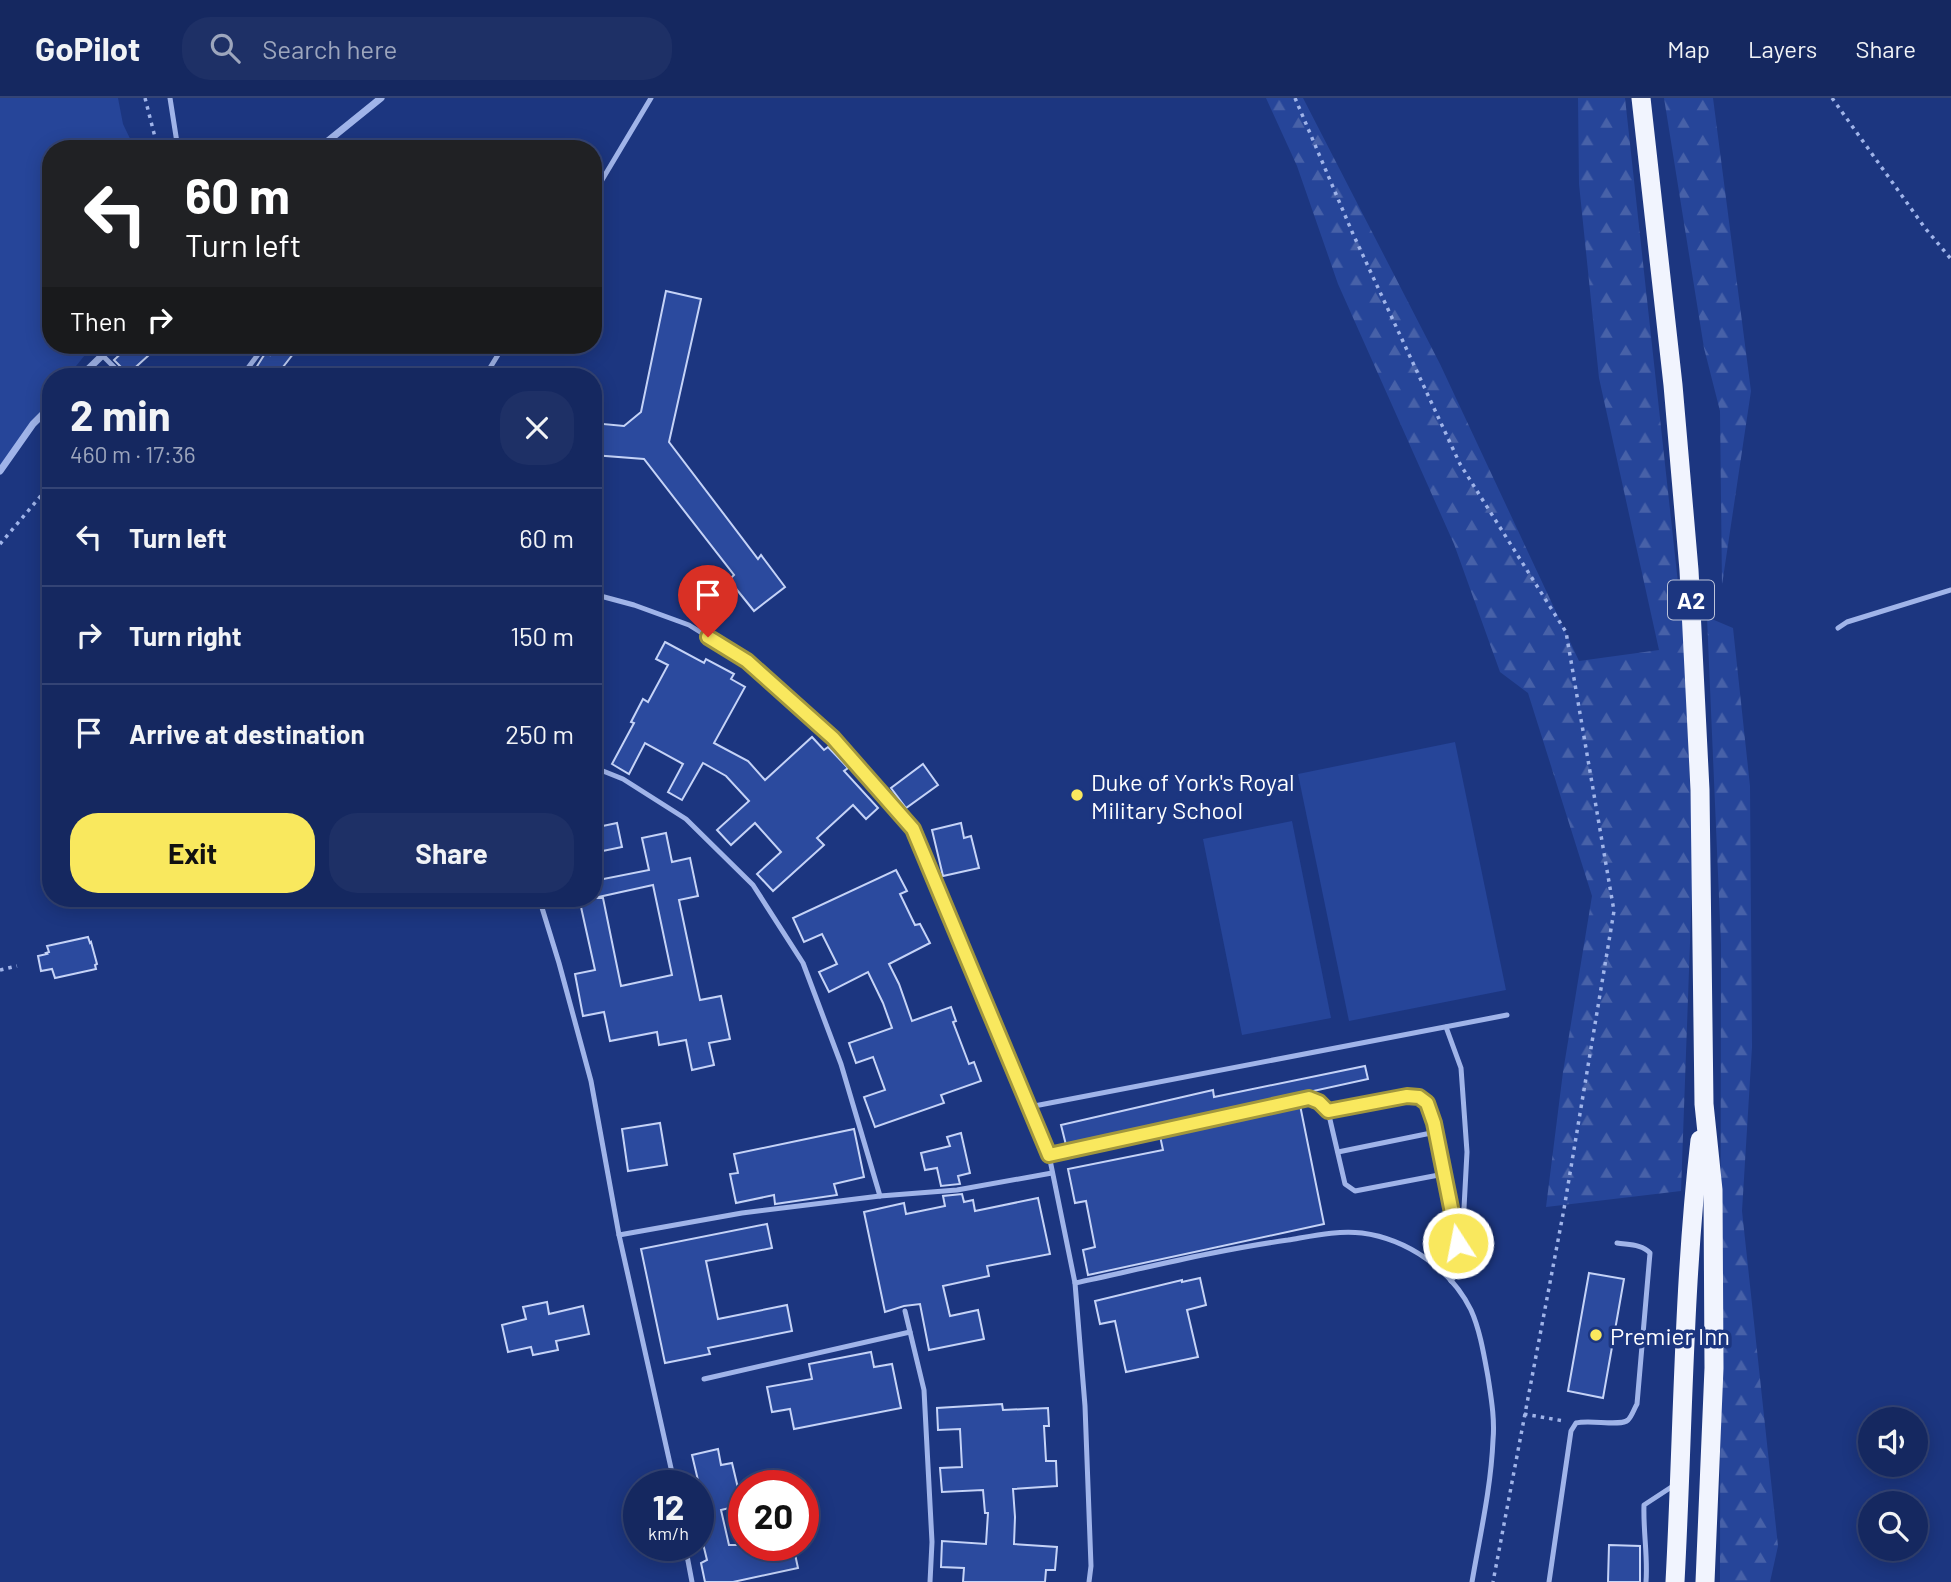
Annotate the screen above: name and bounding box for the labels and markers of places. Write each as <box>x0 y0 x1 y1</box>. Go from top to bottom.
pin <box>678 565 738 637</box>
place label: Duke of York's Royal Military School <box>1091 767 1294 824</box>
marker: Duke of York's Royal Military School <box>1069 787 1085 803</box>
place label: Premier Inn <box>1610 1321 1730 1350</box>
marker: Premier Inn <box>1588 1327 1604 1343</box>

